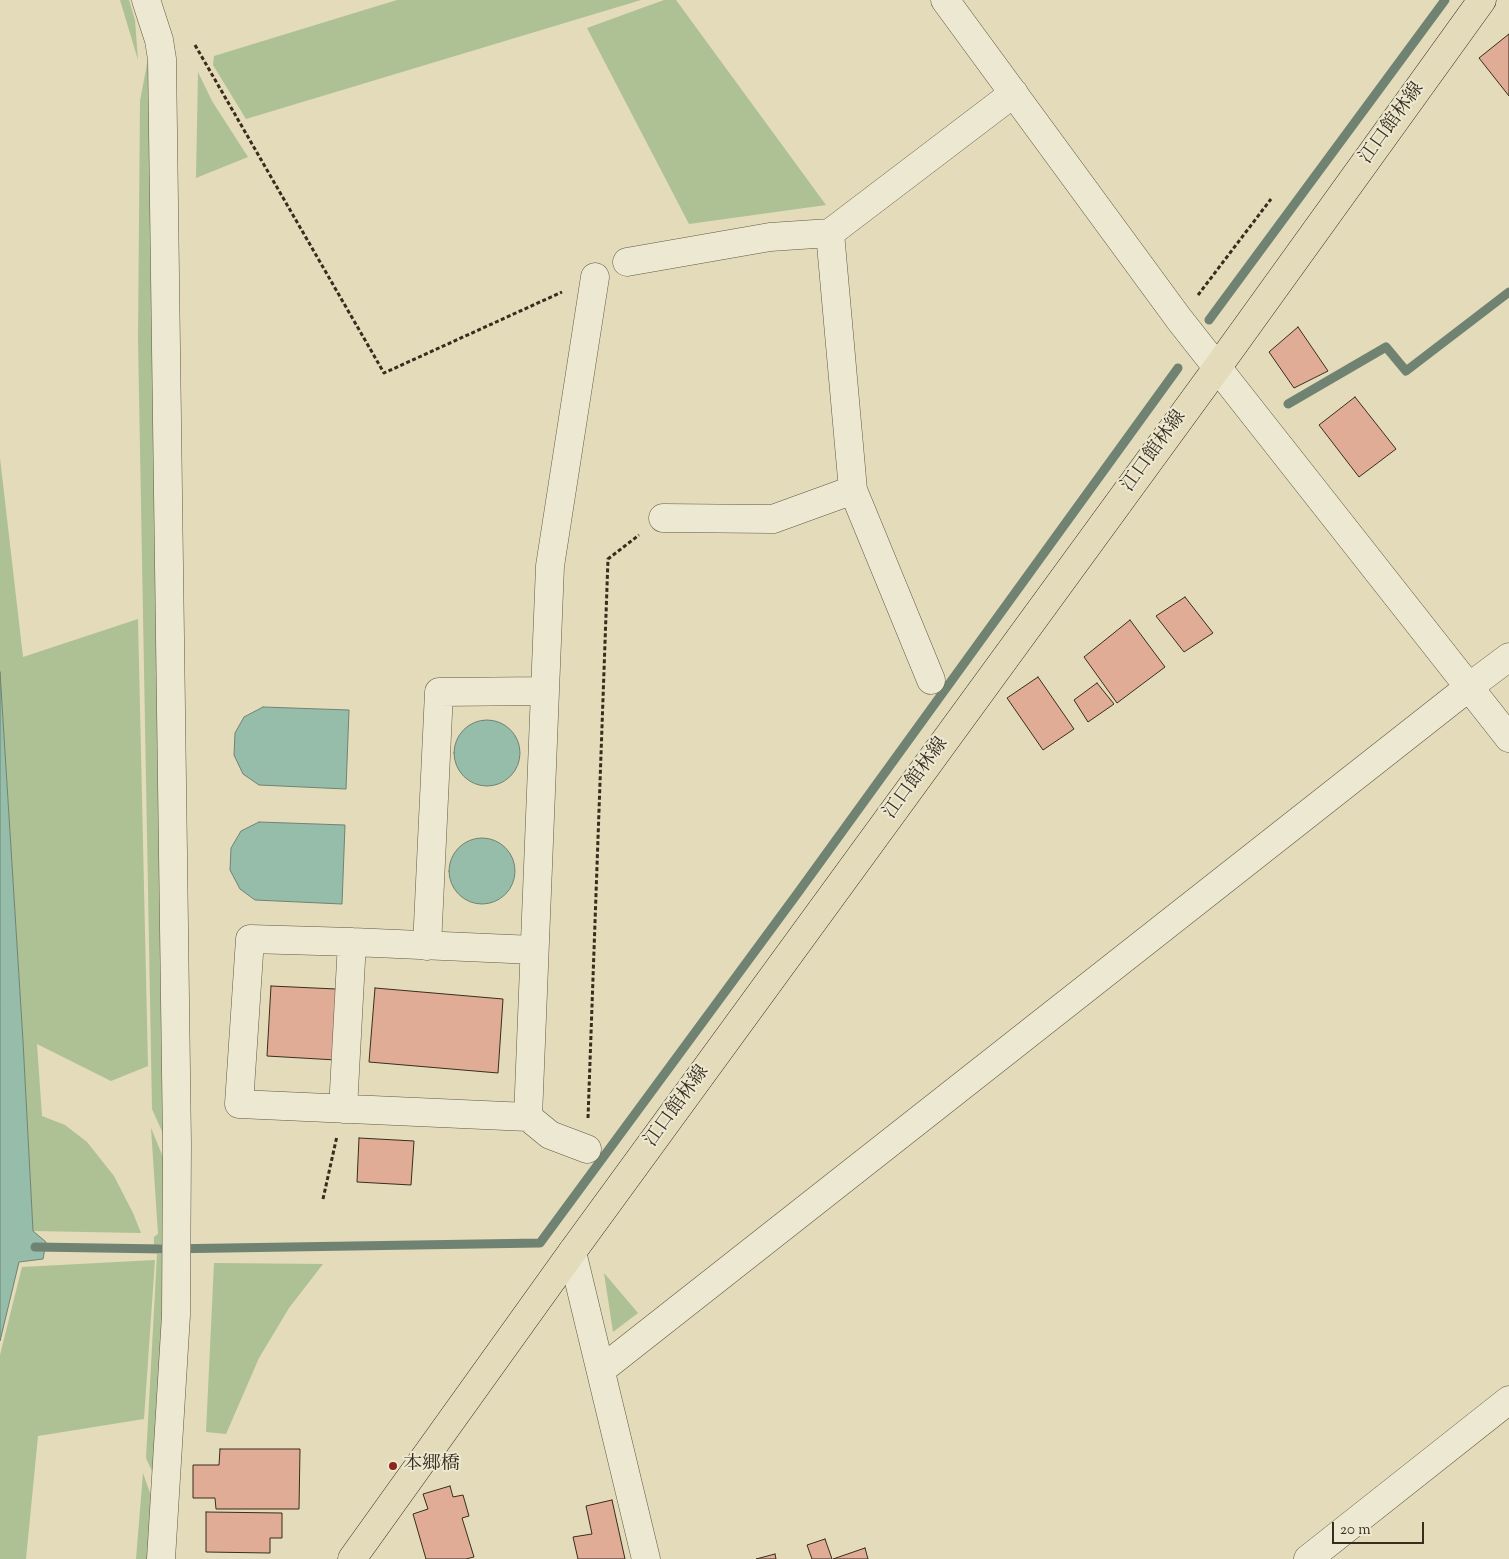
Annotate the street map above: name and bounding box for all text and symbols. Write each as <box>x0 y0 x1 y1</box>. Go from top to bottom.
street label: 江口館林線 <box>1356 79 1430 169</box>
street label: 江口館林線 <box>1118 407 1192 497</box>
street label: 江口館林線 <box>880 734 954 824</box>
street label: 江口館林線 <box>641 1062 715 1152</box>
place label: 本郷橋 <box>403 1455 460 1477</box>
marker: 本郷橋 <box>387 1460 399 1472</box>
scale bar <box>1334 1512 1426 1544</box>
text: 20 m <box>1340 1520 1371 1541</box>

